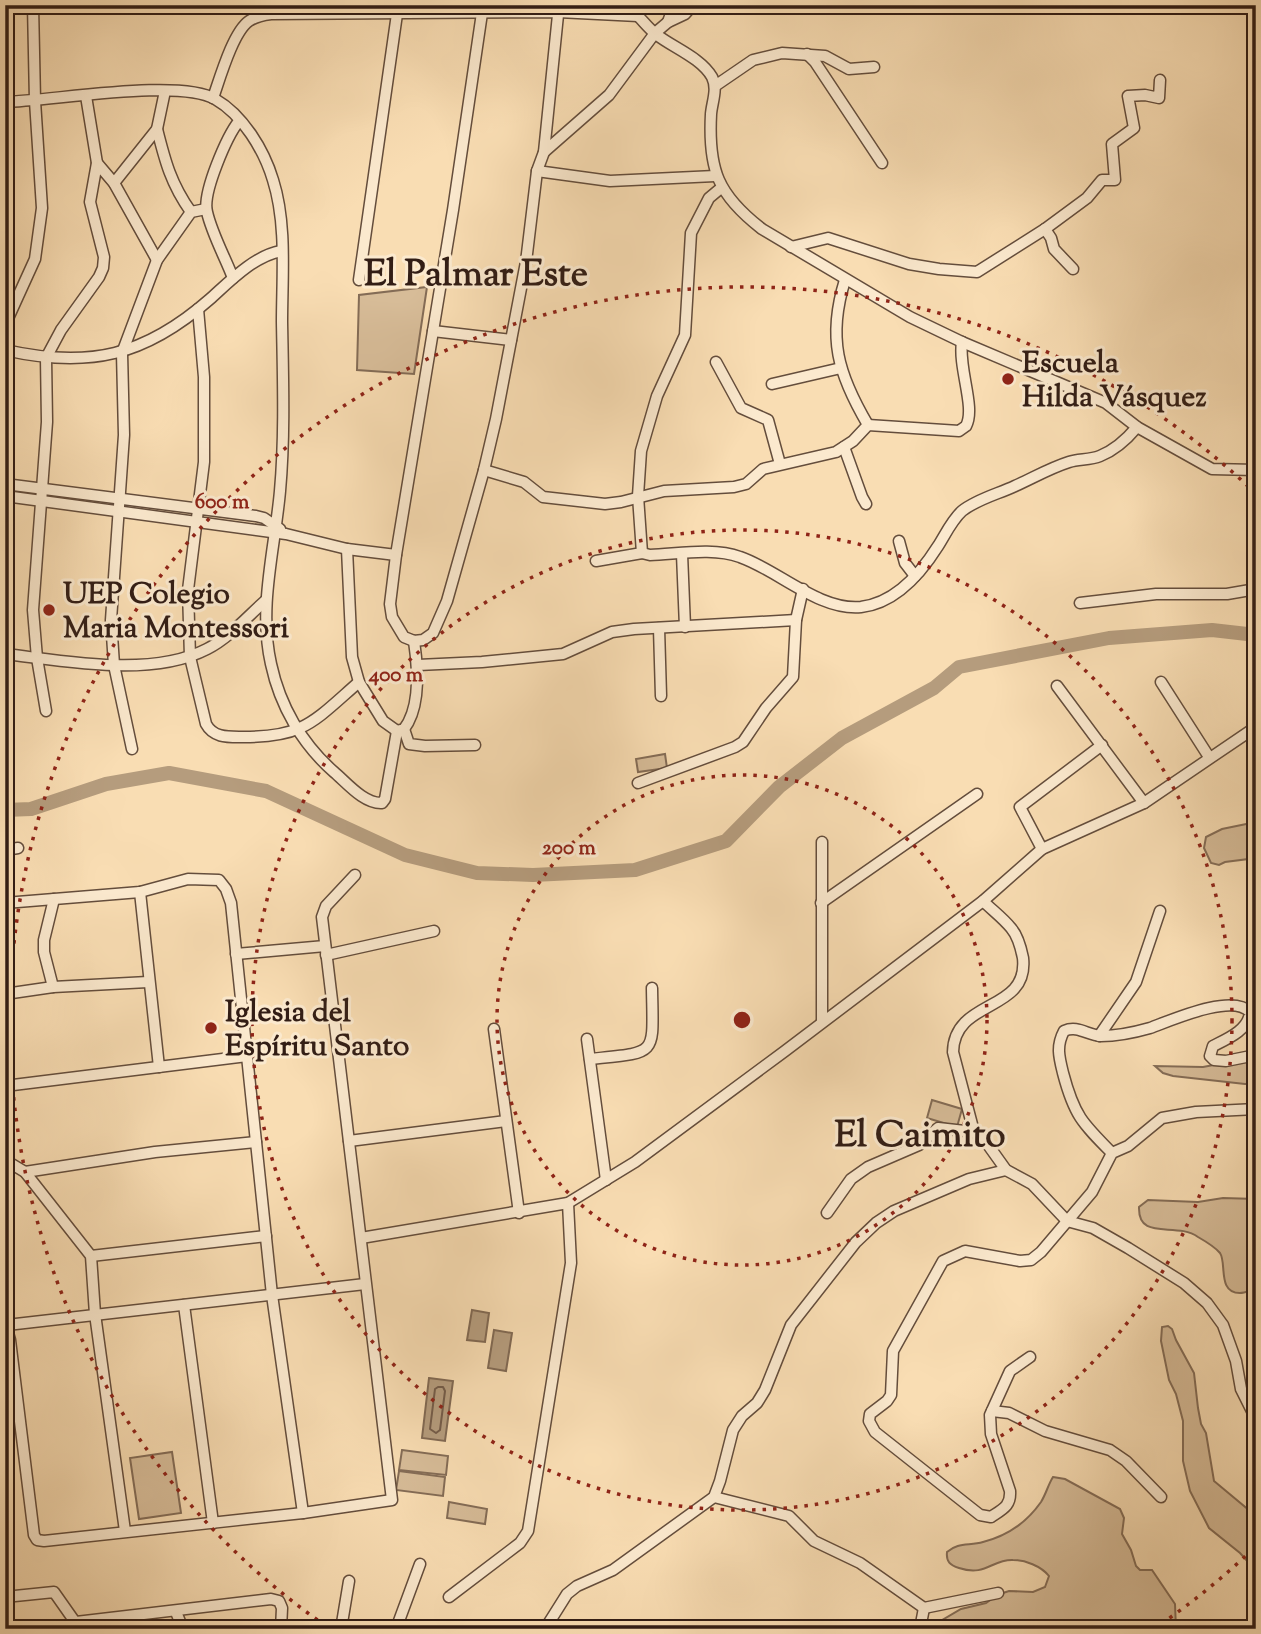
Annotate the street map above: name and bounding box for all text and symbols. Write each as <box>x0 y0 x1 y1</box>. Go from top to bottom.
district label: El Palmar Este <box>364 249 588 303</box>
place label: Escuela Hilda Vásquez <box>1022 343 1207 420</box>
marker: Escuela Hilda Vásquez <box>1000 371 1016 387</box>
text: 600 m <box>195 488 250 518</box>
place label: UEP Colegio Maria Montessori <box>63 574 289 651</box>
marker: UEP Colegio Maria Montessori <box>41 602 57 618</box>
text: 400 m <box>368 661 424 691</box>
text: 200 m <box>542 834 597 864</box>
place label: Iglesia del Espíritu Santo <box>225 992 409 1069</box>
centre of rings <box>730 1008 754 1032</box>
marker: Iglesia del Espíritu Santo <box>203 1020 219 1036</box>
district label: El Caimito <box>834 1110 1006 1164</box>

